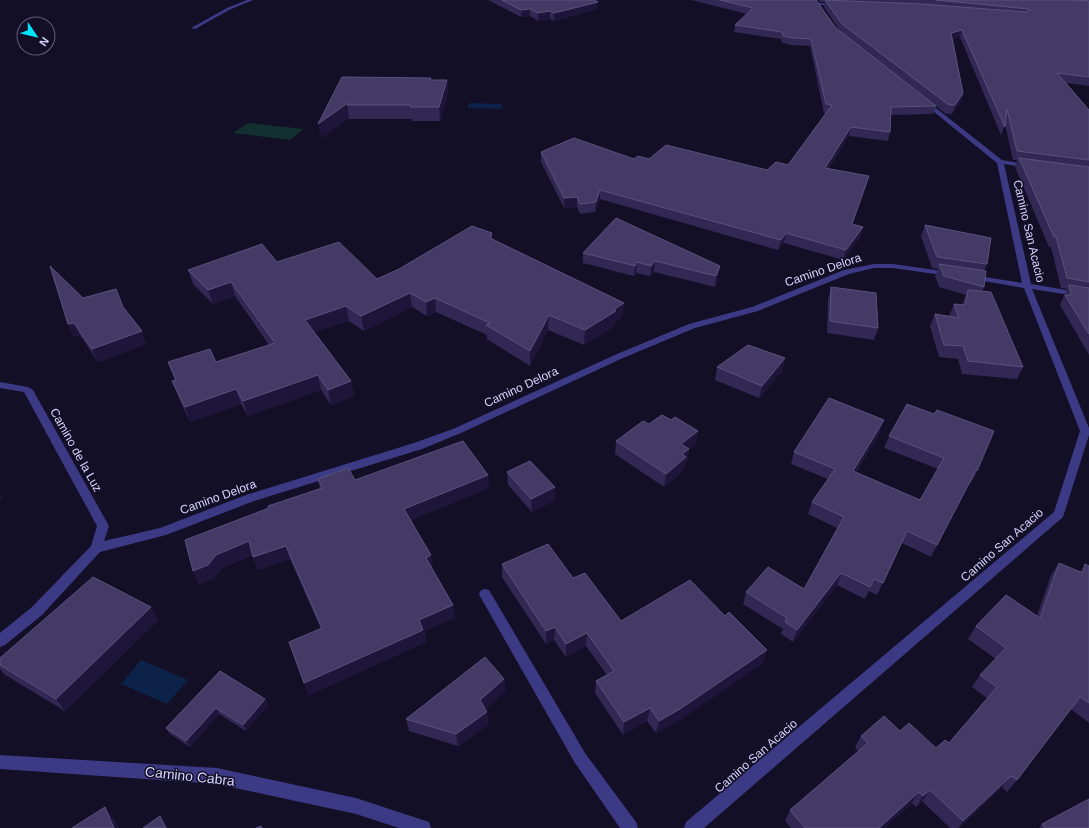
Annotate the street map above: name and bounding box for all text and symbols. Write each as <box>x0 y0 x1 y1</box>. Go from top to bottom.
north arrow <box>16 16 56 56</box>
text: N <box>37 35 51 48</box>
street label: Camino San Acacio <box>1010 178 1048 284</box>
street label: Camino Delora <box>783 250 863 290</box>
street label: Camino Delora <box>482 364 561 410</box>
street label: Camino de la Luz <box>47 406 105 494</box>
street label: Camino Delora <box>178 477 258 517</box>
street label: Camino San Acacio <box>958 505 1046 585</box>
street label: Camino San Acacio <box>712 716 800 796</box>
street label: Camino Cabra <box>144 763 236 789</box>

